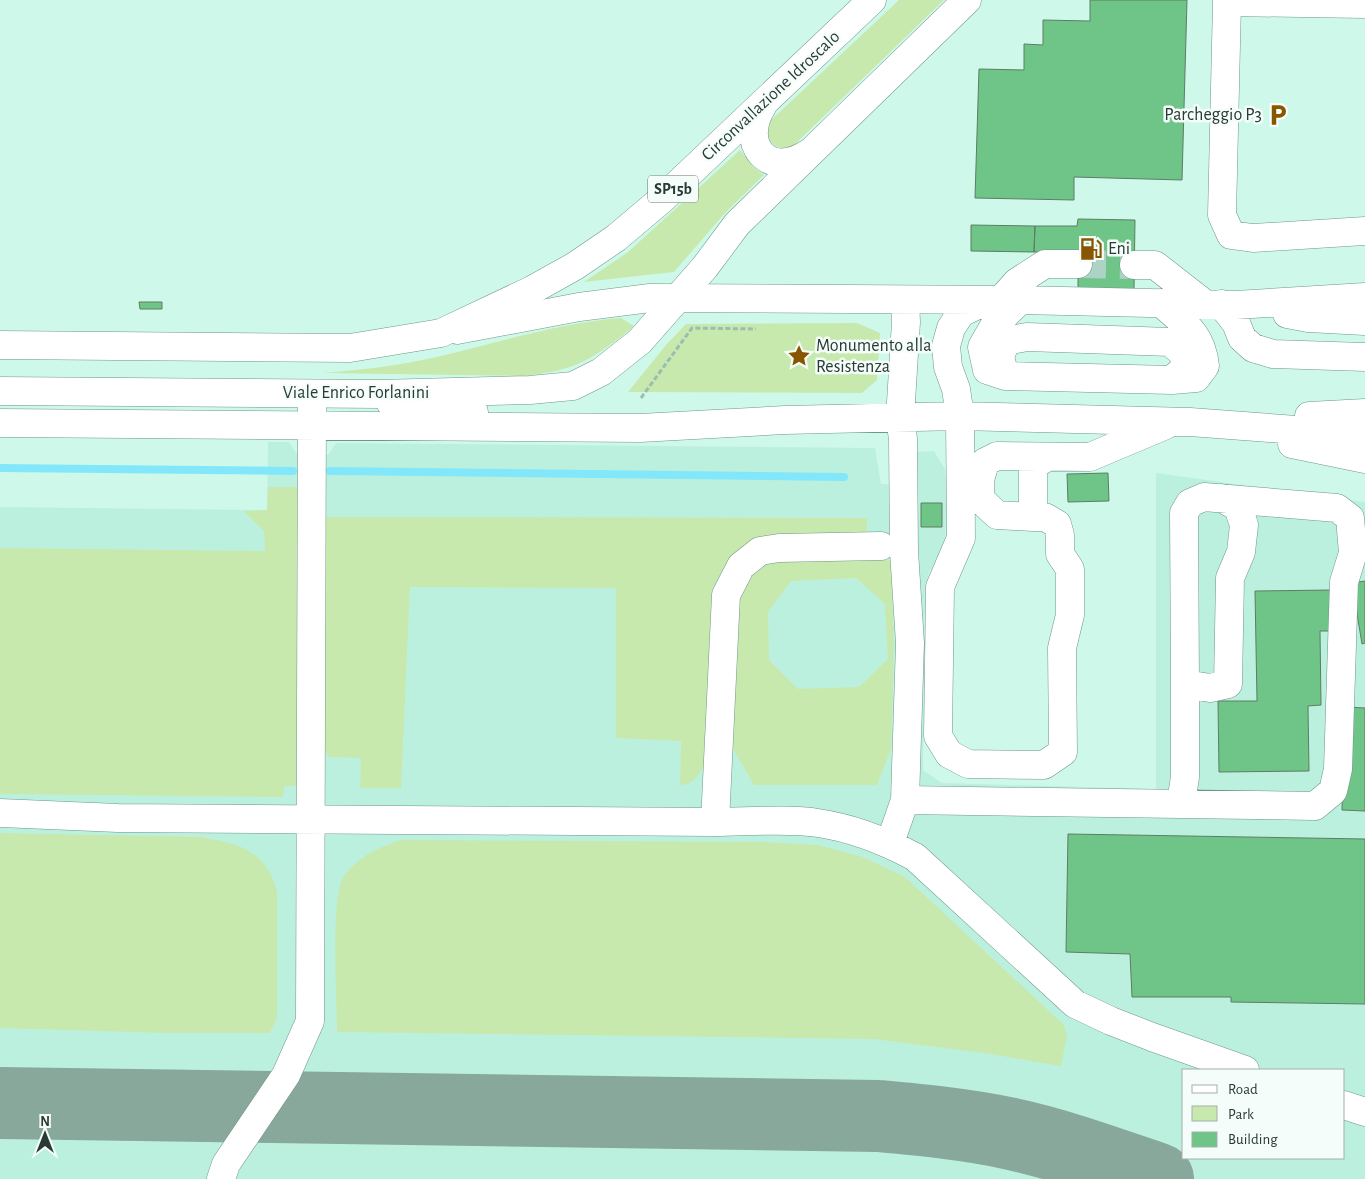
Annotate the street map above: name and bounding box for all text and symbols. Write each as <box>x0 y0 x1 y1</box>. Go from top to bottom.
street label: Circonvallazione Idroscalo <box>699 27 844 164</box>
parking icon: Parcheggio P3 <box>1265 102 1291 128</box>
place label: Parcheggio P3 <box>1164 106 1262 124</box>
road number: SP15b <box>648 175 698 202</box>
fuel station icon: Eni <box>1078 236 1104 262</box>
place label: Eni <box>1108 240 1130 258</box>
place label: Monumento alla Resistenza <box>816 337 932 376</box>
place icon: Monumento alla Resistenza <box>786 343 812 369</box>
street label: Viale Enrico Forlanini <box>283 384 429 402</box>
legend <box>1182 1069 1345 1159</box>
text: Road <box>1228 1082 1258 1097</box>
text: Park <box>1228 1107 1254 1122</box>
north arrow <box>20 1109 70 1159</box>
text: N <box>40 1115 50 1129</box>
text: Building <box>1228 1132 1278 1147</box>

